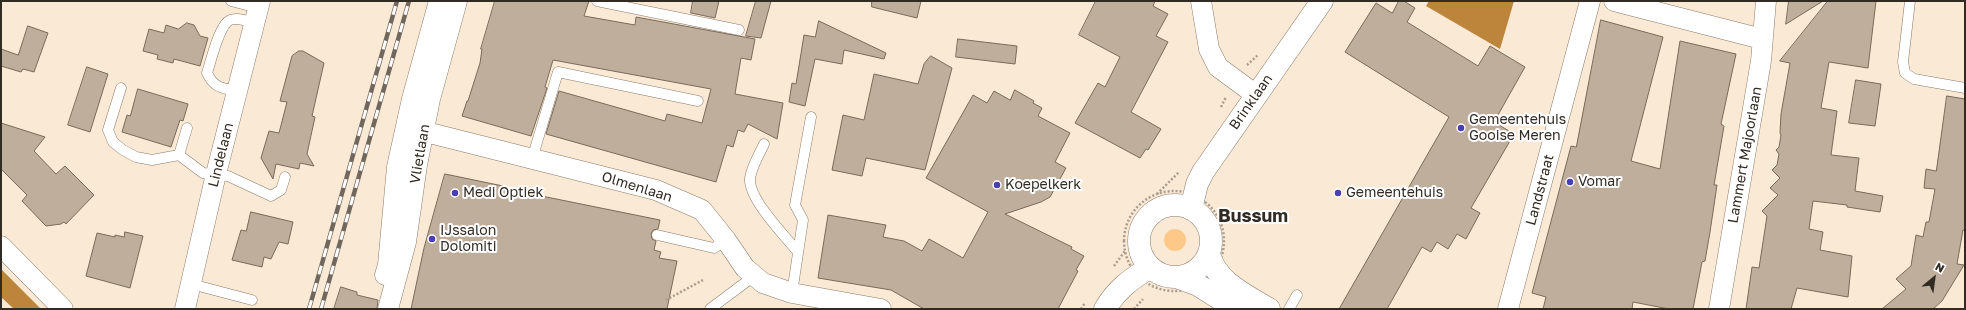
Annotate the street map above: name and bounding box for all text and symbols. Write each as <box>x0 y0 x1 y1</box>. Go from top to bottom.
street label: Brinklaan <box>1226 71 1276 133</box>
street label: Lammert Majoorlaan <box>1725 85 1765 225</box>
place label: Gemeentehuis Gooise Meren <box>1469 112 1566 144</box>
street label: Lindelaan <box>205 121 237 189</box>
street label: Vlietlaan <box>406 123 434 185</box>
marker: Gemeentehuis Gooise Meren <box>1456 123 1466 133</box>
street label: Landstraat <box>1522 153 1558 227</box>
street label: Olmenlaan <box>600 168 674 206</box>
place label: Vomar <box>1578 174 1621 190</box>
place label: Koepelkerk <box>1005 177 1081 193</box>
marker: Vomar <box>1565 177 1575 187</box>
marker: Koepelkerk <box>992 180 1002 190</box>
place label: Medi Optiek <box>463 185 543 201</box>
place label: Gemeentehuis <box>1346 185 1443 201</box>
marker: Medi Optiek <box>450 188 460 198</box>
marker: Gemeentehuis <box>1333 188 1343 198</box>
district label: Bussum <box>1218 205 1288 227</box>
place label: IJssalon Dolomiti <box>440 223 496 256</box>
marker: IJssalon Dolomiti <box>427 234 437 244</box>
north arrow <box>1914 258 1954 298</box>
text: N <box>1933 259 1947 275</box>

